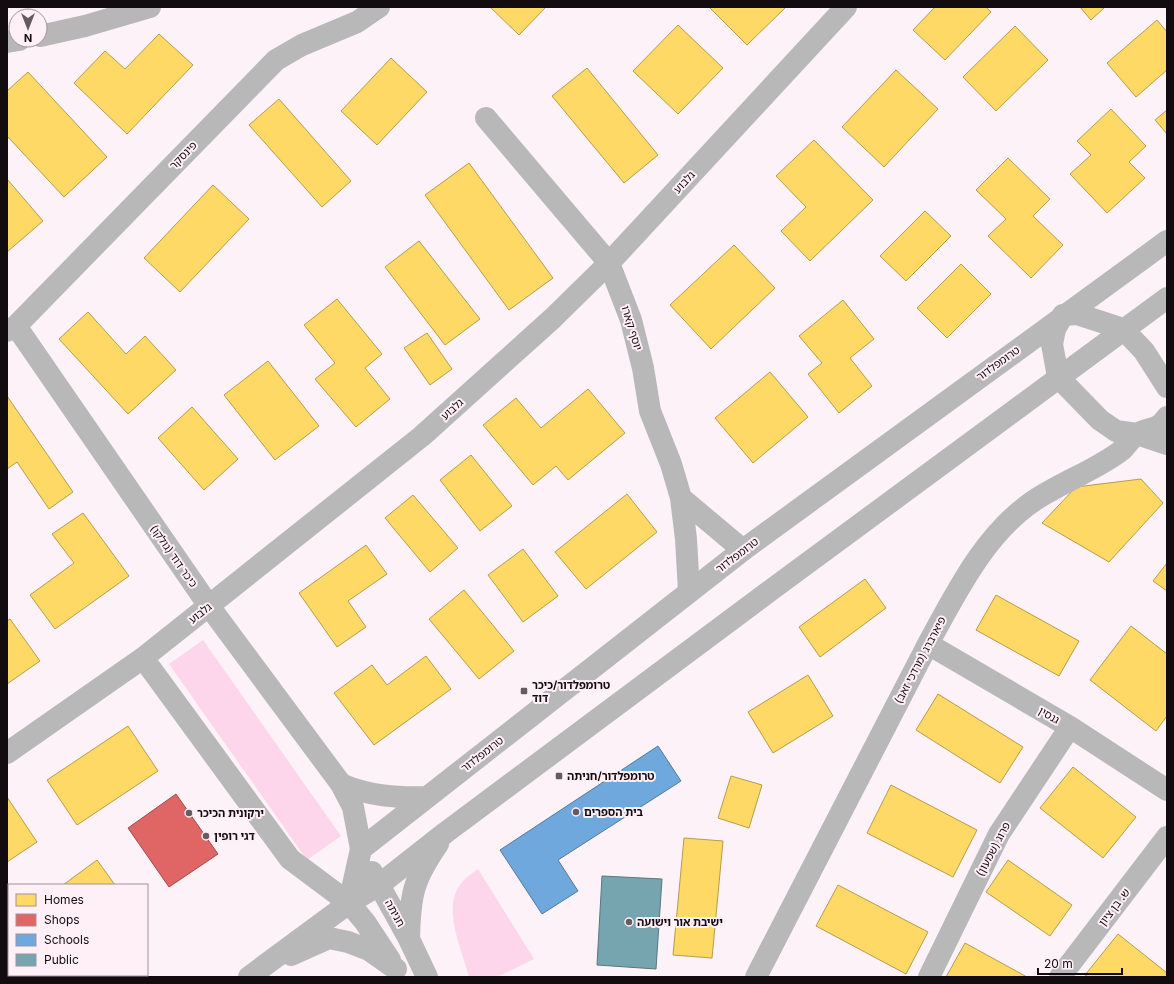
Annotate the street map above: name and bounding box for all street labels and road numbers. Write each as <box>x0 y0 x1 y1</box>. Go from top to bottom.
street label: פינסקר <box>166 138 200 172</box>
street label: גלבוע <box>670 168 698 196</box>
street label: יוסף קארו <box>619 304 645 352</box>
street label: טרומפלדור <box>974 343 1022 383</box>
street label: גלבוע <box>438 395 466 423</box>
street label: כיכר דוד (גולקו) <box>147 522 201 590</box>
street label: טרומפלדור <box>713 534 761 576</box>
street label: גלבוע <box>186 600 214 626</box>
street label: פיארברג (מרדכי זאב) <box>891 614 949 706</box>
street label: גנסין <box>1036 703 1062 727</box>
street label: טרומפלדור <box>458 733 506 775</box>
street label: פרוג (שמעון) <box>973 819 1013 879</box>
street label: ש. בן ציון <box>1095 885 1133 929</box>
street label: חניתה <box>382 897 408 929</box>

